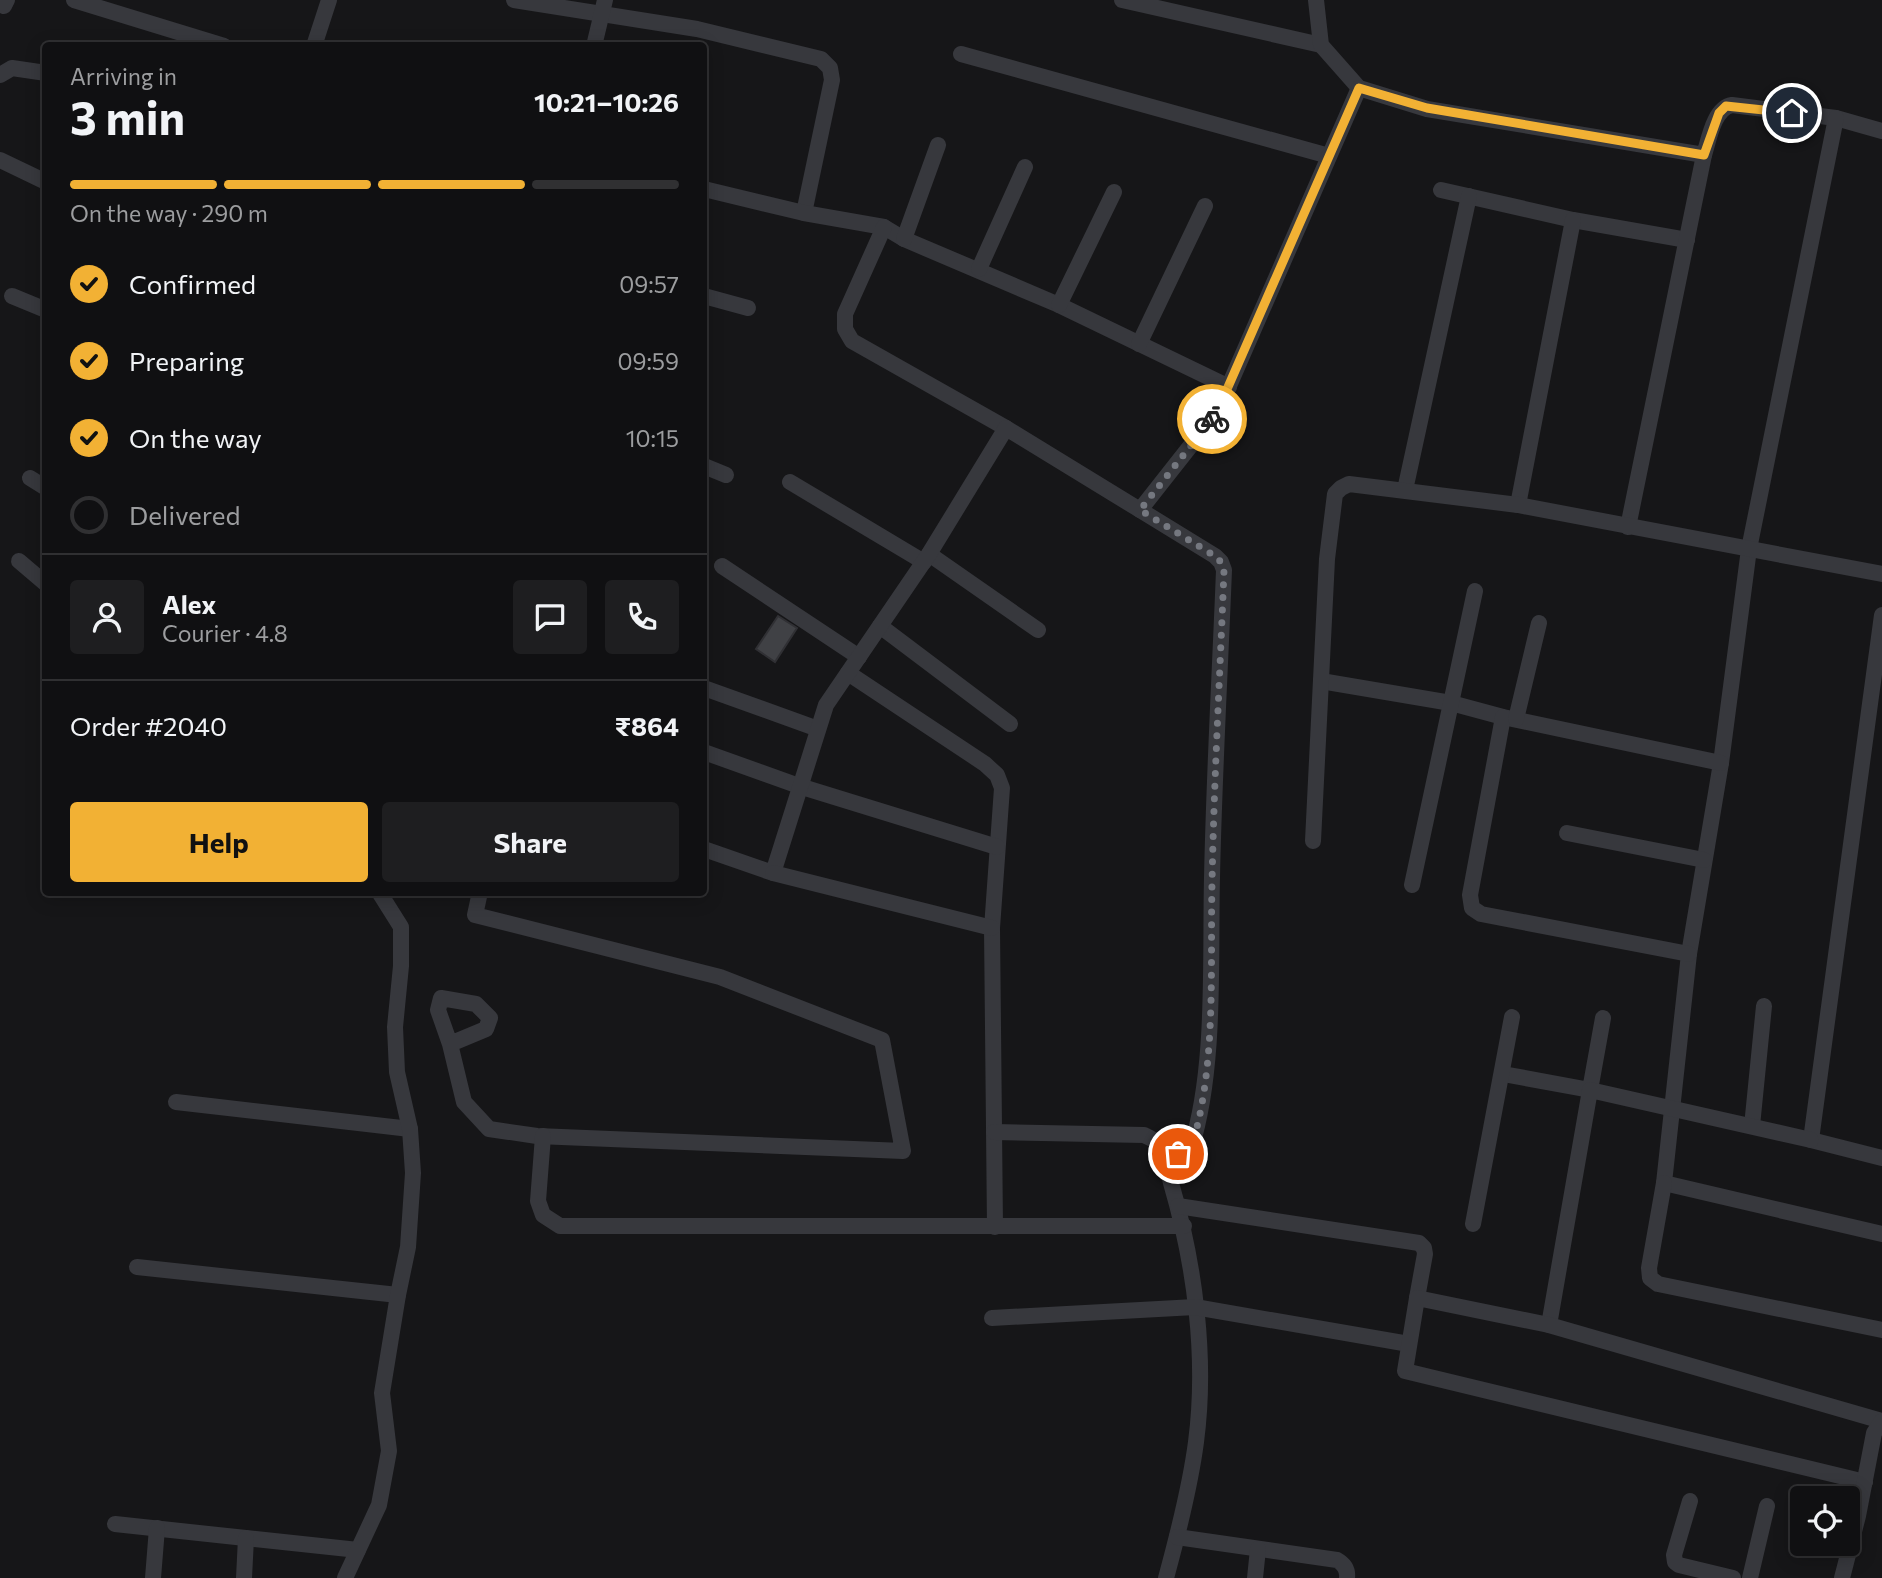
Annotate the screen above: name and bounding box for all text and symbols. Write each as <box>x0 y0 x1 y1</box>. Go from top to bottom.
text: Arriving in <box>70 62 177 90</box>
pin <box>1762 83 1822 143</box>
text: 10:21–10:26 <box>534 86 679 117</box>
text: 3 min <box>70 88 185 144</box>
icon: home <box>1773 94 1811 132</box>
text: On the way · 290 m <box>70 199 268 227</box>
icon: check <box>70 265 108 303</box>
text: Confirmed <box>129 268 256 299</box>
text: 09:57 <box>619 270 679 298</box>
icon: check <box>70 342 108 380</box>
text: Preparing <box>129 345 244 376</box>
text: 09:59 <box>617 347 679 375</box>
courier <box>1177 384 1247 454</box>
icon: bike <box>1193 400 1231 438</box>
icon: check <box>70 419 108 457</box>
text: On the way <box>129 422 262 453</box>
text: 10:15 <box>626 424 679 452</box>
text: Delivered <box>129 499 240 530</box>
button: person <box>70 580 144 654</box>
button: chat <box>513 580 587 654</box>
button: phone <box>605 580 679 654</box>
text: Alex <box>162 588 216 619</box>
text: Courier · 4.8 <box>162 619 288 647</box>
text: Order #2040 <box>70 710 227 741</box>
text: ₹864 <box>615 710 679 741</box>
button: Help <box>70 802 368 882</box>
button: Share <box>382 802 679 882</box>
pin <box>1148 1124 1208 1184</box>
icon: bag <box>1159 1135 1197 1173</box>
map controls <box>1790 1486 1860 1556</box>
button: locate <box>1790 1486 1860 1556</box>

